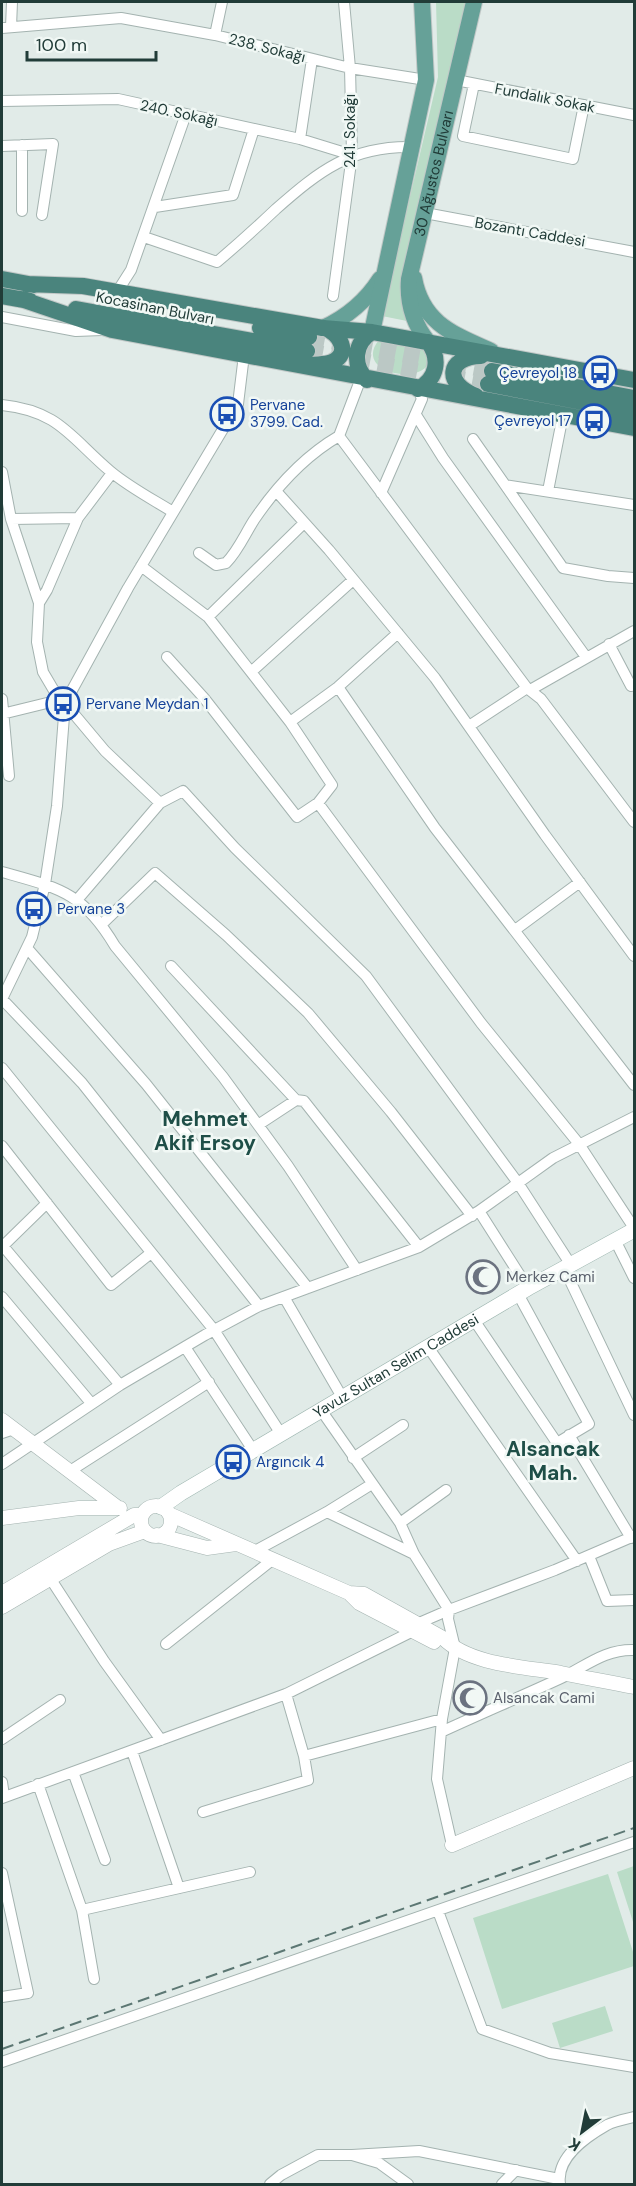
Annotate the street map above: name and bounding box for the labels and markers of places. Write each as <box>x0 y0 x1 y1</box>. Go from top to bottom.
bus stop icon: Çevreyol 18 <box>582 355 618 391</box>
place label: Çevreyol 18 <box>499 363 577 383</box>
place label: Pervane 3799. Cad. <box>250 395 323 432</box>
bus stop icon: Pervane 3799. Cad. <box>209 396 245 432</box>
bus stop icon: Çevreyol 17 <box>576 403 612 439</box>
place label: Çevreyol 17 <box>494 411 571 431</box>
bus stop icon: Pervane Meydan 1 <box>45 686 81 722</box>
place label: Pervane Meydan 1 <box>86 694 208 714</box>
bus stop icon: Pervane 3 <box>16 891 52 927</box>
place label: Pervane 3 <box>57 899 125 919</box>
mosque icon: Merkez Cami <box>465 1259 501 1295</box>
place label: Merkez Cami <box>506 1267 595 1287</box>
bus stop icon: Argıncık 4 <box>215 1444 251 1480</box>
place label: Argıncık 4 <box>256 1452 324 1472</box>
mosque icon: Alsancak Cami <box>452 1680 488 1716</box>
place label: Alsancak Cami <box>493 1688 595 1708</box>

